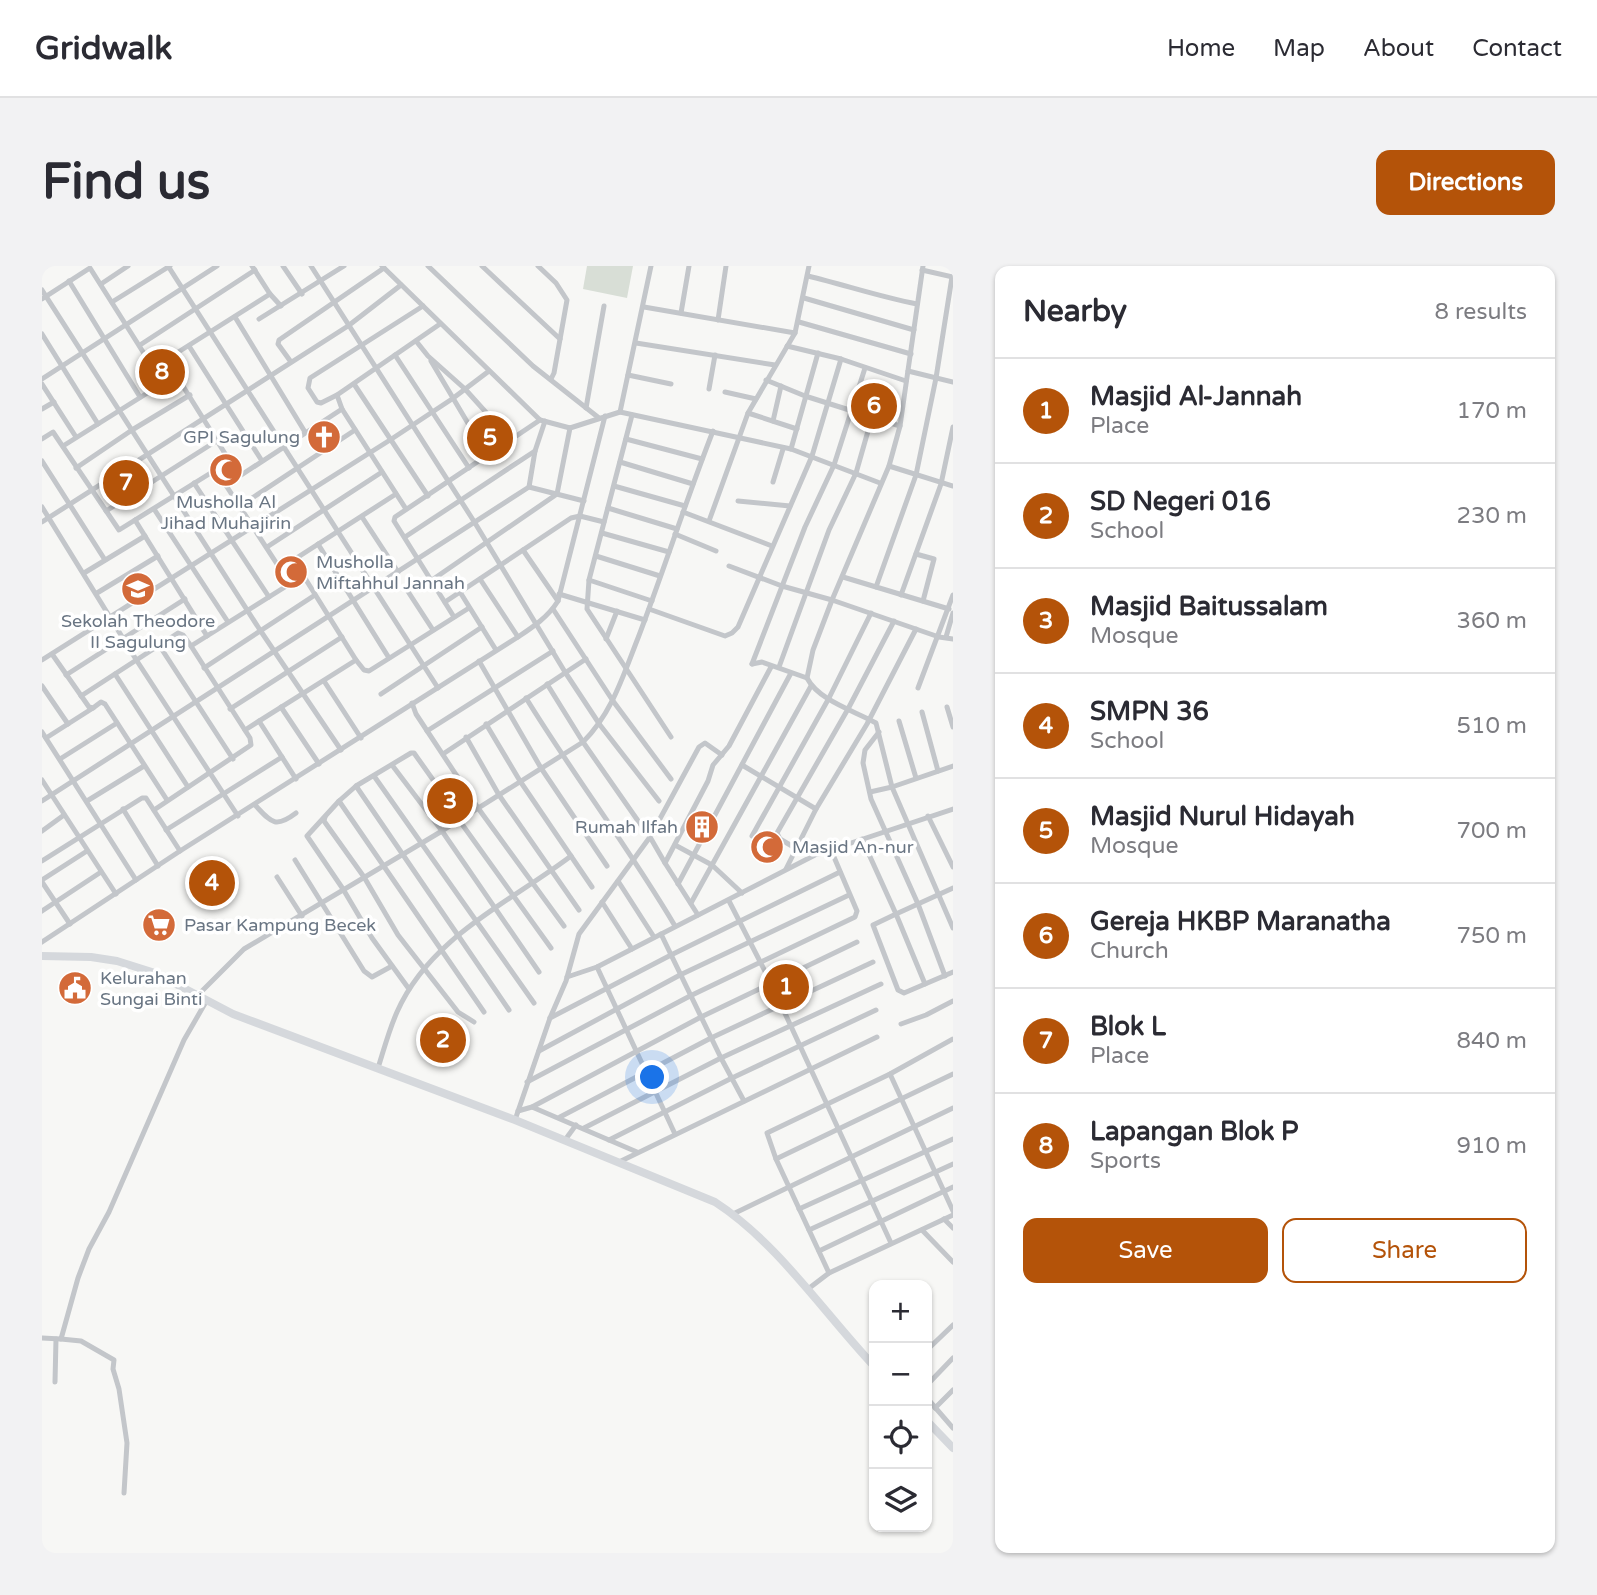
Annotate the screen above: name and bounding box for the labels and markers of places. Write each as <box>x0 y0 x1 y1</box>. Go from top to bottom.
pin: 8 <box>139 346 185 398</box>
pin: 6 <box>851 380 897 432</box>
pin: 5 <box>467 412 513 464</box>
church icon: GPI Sagulung <box>305 418 343 456</box>
place label: GPI Sagulung <box>183 426 300 448</box>
mosque icon: Musholla Al Jihad Muhajirin <box>207 451 245 489</box>
pin: 7 <box>103 457 149 509</box>
place label: Musholla Al Jihad Muhajirin <box>161 491 291 534</box>
place label: Musholla Miftahhul Jannah <box>316 551 465 594</box>
mosque icon: Musholla Miftahhul Jannah <box>272 553 310 591</box>
school or university icon: Sekolah Theodore II Sagulung <box>119 570 157 608</box>
place label: Sekolah Theodore II Sagulung <box>61 610 215 653</box>
pin: 3 <box>427 775 473 827</box>
building icon: Rumah Ilfah <box>683 808 721 846</box>
place label: Rumah Ilfah <box>575 816 678 838</box>
mosque icon: Masjid An-nur <box>748 828 786 866</box>
place label: Masjid An-nur <box>792 836 914 858</box>
pin: 4 <box>189 857 235 909</box>
supermarket icon: Pasar Kampung Becek <box>140 906 178 944</box>
place label: Pasar Kampung Becek <box>184 914 376 936</box>
pin: 1 <box>763 961 809 1013</box>
place label: Kelurahan Sungai Binti <box>100 967 202 1010</box>
public building icon: Kelurahan Sungai Binti <box>56 969 94 1007</box>
pin: 2 <box>420 1014 466 1066</box>

